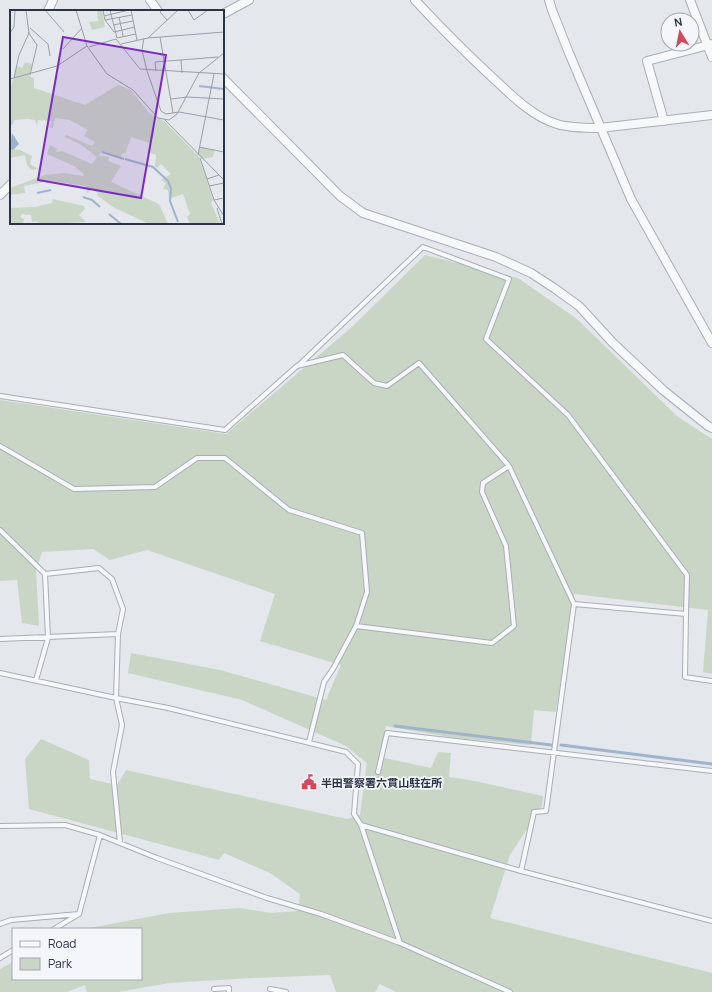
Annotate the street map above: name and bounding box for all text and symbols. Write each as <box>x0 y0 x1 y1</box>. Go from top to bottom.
inset map <box>10 10 224 224</box>
north arrow <box>660 12 700 52</box>
text: N <box>673 14 683 30</box>
public building icon: 半田警察署六貫山駐在所 <box>300 773 318 791</box>
place label: 半田警察署六貫山駐在所 <box>321 775 442 790</box>
legend <box>12 928 142 980</box>
text: Road <box>48 935 76 952</box>
text: Park <box>48 955 73 972</box>

